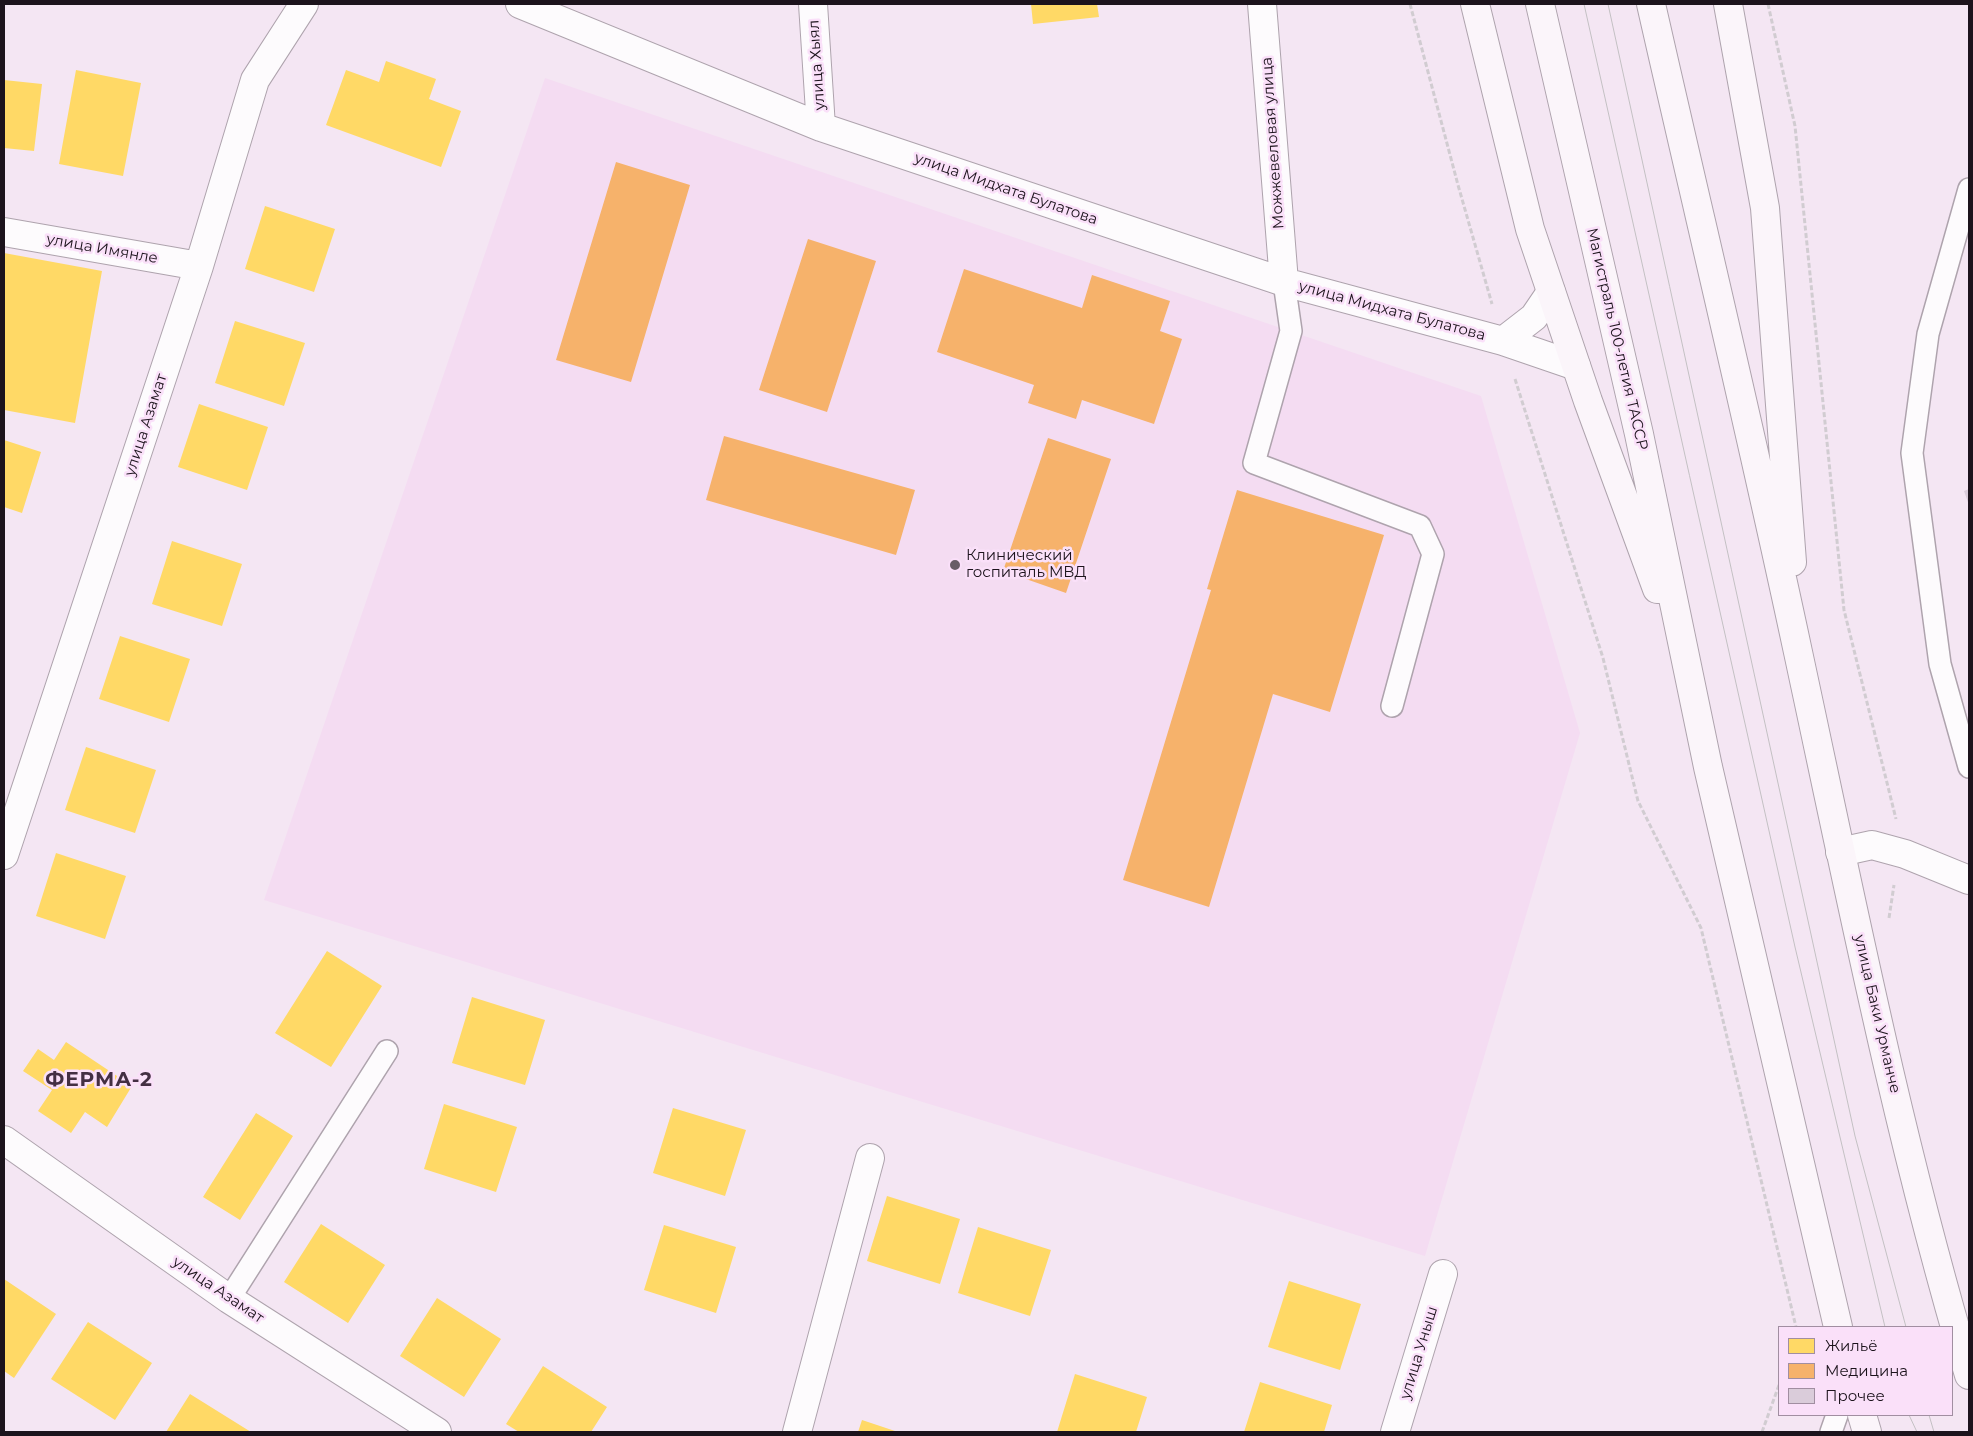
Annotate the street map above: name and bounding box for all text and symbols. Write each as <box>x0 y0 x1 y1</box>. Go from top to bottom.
street label: улица Хыял <box>805 19 829 111</box>
street label: Можжевеловая улица <box>1258 56 1288 230</box>
street label: улица Мидхата Булатова <box>912 149 1100 229</box>
street label: Магистраль 100-летия ТАССР <box>1583 226 1651 452</box>
street label: улица Имянле <box>45 230 159 268</box>
street label: улица Мидхата Булатова <box>1297 277 1487 345</box>
street label: улица Азамат <box>121 372 171 478</box>
place label: Клинический госпиталь МВД <box>966 547 1086 582</box>
marker: Клинический госпиталь МВД <box>948 558 962 572</box>
street label: улица Баки Урманче <box>1850 933 1904 1095</box>
district label: ФЕРМА-2 <box>44 1068 154 1092</box>
street label: улица Азамат <box>169 1253 267 1327</box>
street label: улица Уныш <box>1396 1304 1442 1402</box>
legend <box>1778 1326 1953 1416</box>
text: Жильё <box>1825 1336 1878 1355</box>
text: Медицина <box>1825 1361 1908 1380</box>
text: Прочее <box>1825 1386 1885 1405</box>

